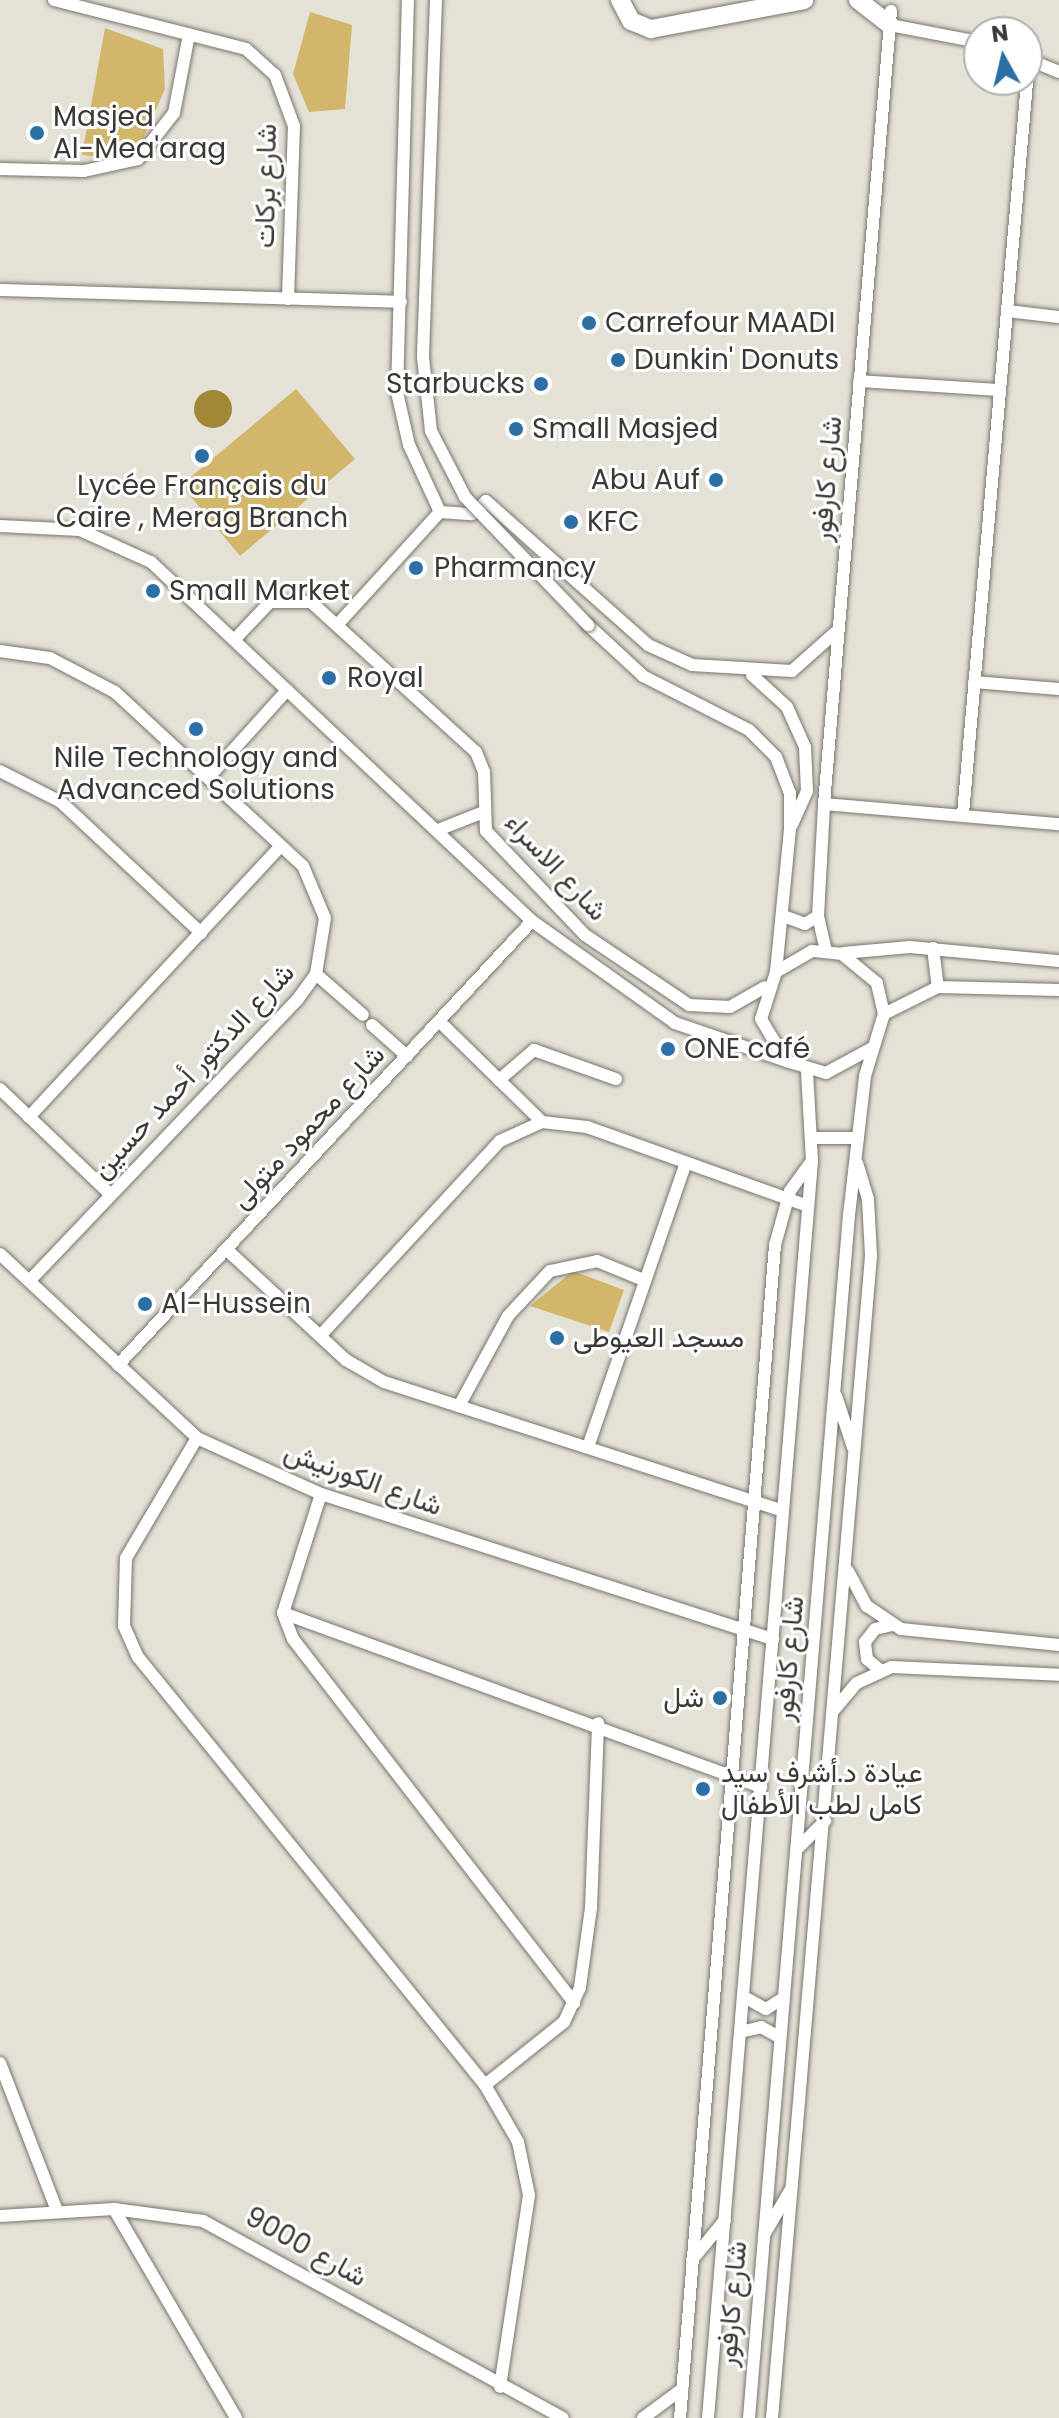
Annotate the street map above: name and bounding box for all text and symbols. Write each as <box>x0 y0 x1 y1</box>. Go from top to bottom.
north arrow <box>963 16 1043 96</box>
text: N <box>990 17 1010 50</box>
place label: Masjed Al-Mea'arag <box>53 100 226 166</box>
street label: شارع بركات <box>248 123 284 249</box>
marker: Masjed Al-Mea'arag <box>28 124 46 142</box>
place label: Carrefour MAADI <box>605 306 835 340</box>
marker: Carrefour MAADI <box>580 314 598 332</box>
place label: Dunkin' Donuts <box>634 343 839 377</box>
marker: Dunkin' Donuts <box>609 351 627 369</box>
place label: Starbucks <box>386 367 525 401</box>
marker: Starbucks <box>532 375 550 393</box>
place label: Small Masjed <box>532 412 718 446</box>
street label: شارع كارفور <box>805 415 849 543</box>
marker: Small Masjed <box>507 420 525 438</box>
marker: Lycée Français du Caire , Merag Branch <box>193 447 211 465</box>
place label: Abu Auf <box>591 463 700 497</box>
place label: Lycée Français du Caire , Merag Branch <box>56 469 348 535</box>
marker: Abu Auf <box>707 471 725 489</box>
place label: KFC <box>587 505 639 539</box>
marker: KFC <box>562 513 580 531</box>
place label: Pharmancy <box>434 551 596 585</box>
marker: Pharmancy <box>405 557 427 579</box>
place label: Small Market <box>169 574 350 608</box>
marker: Small Market <box>144 582 162 600</box>
place label: Royal <box>347 661 424 695</box>
marker: Royal <box>318 667 340 689</box>
marker: Nile Technology and Advanced Solutions <box>187 720 205 738</box>
place label: Nile Technology and Advanced Solutions <box>54 741 338 807</box>
street label: شارع الاسراء <box>498 806 614 928</box>
street label: شارع الدكتور أحمد حسين <box>84 956 302 1186</box>
place label: ONE café <box>684 1032 810 1066</box>
street label: شارع محمود متولى <box>224 1038 392 1216</box>
marker: ONE café <box>659 1040 677 1058</box>
place label: Al-Hussein <box>161 1287 311 1321</box>
marker: Al-Hussein <box>136 1295 154 1313</box>
place label: مسجد العيوطى <box>573 1321 744 1355</box>
marker: مسجد العيوطى <box>548 1329 566 1347</box>
street label: شارع الكورنيش <box>279 1435 447 1523</box>
street label: شارع كارفور <box>767 1595 811 1723</box>
place label: شل <box>663 1681 704 1715</box>
marker: شل <box>711 1689 729 1707</box>
place label: عيادة د.أشرف سيد كامل لطب الأطفال <box>721 1756 923 1822</box>
marker: عيادة د.أشرف سيد كامل لطب الأطفال <box>692 1778 714 1800</box>
street label: شارع 9000 <box>239 2200 373 2294</box>
street label: شارع كارفور <box>710 2240 754 2368</box>

